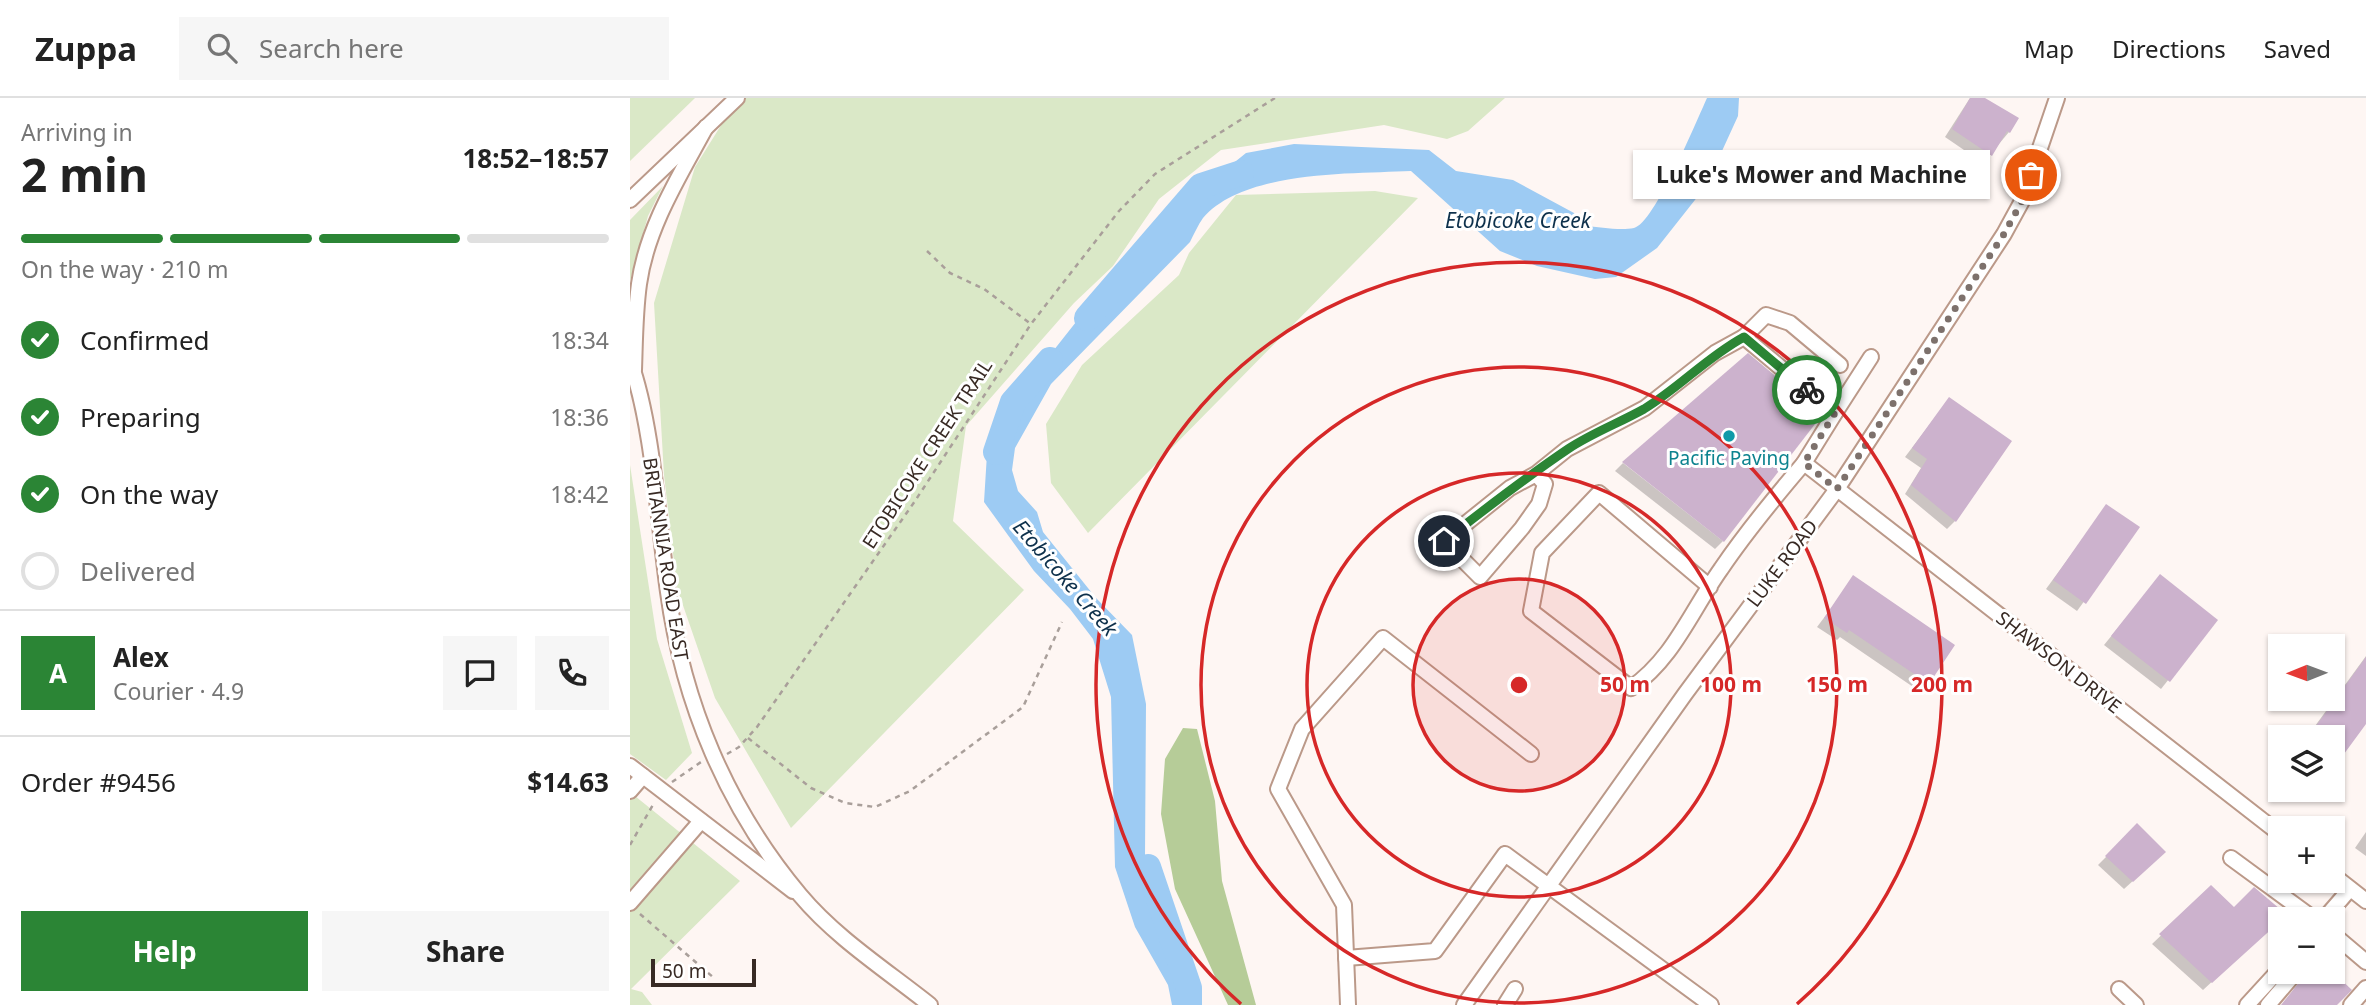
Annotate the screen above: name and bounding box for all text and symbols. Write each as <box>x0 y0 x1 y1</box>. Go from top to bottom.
search box <box>179 17 669 80</box>
text: Zuppa <box>35 26 137 71</box>
icon: search <box>203 29 241 67</box>
text: Search here <box>259 30 404 66</box>
text: Map <box>2024 32 2074 65</box>
text: Directions <box>2112 32 2226 65</box>
text: Saved <box>2264 32 2331 65</box>
text: Arriving in <box>21 116 133 148</box>
text: 18:52–18:57 <box>462 140 609 176</box>
text: 2 min <box>21 143 148 205</box>
pin <box>2001 145 2061 205</box>
callout: Luke's Mower and Machine <box>1632 150 1989 200</box>
icon: bag <box>2012 156 2050 194</box>
text: Luke's Mower and Machine <box>1656 158 1967 190</box>
water label: Etobicoke Creek <box>1445 206 1593 234</box>
text: On the way · 210 m <box>21 253 228 285</box>
icon: check <box>21 321 59 359</box>
text: Confirmed <box>80 322 210 358</box>
text: 18:34 <box>550 324 609 356</box>
street label: ETOBICOKE CREEK TRAIL <box>856 354 998 554</box>
courier <box>1772 355 1842 425</box>
icon: bike <box>1788 371 1826 409</box>
icon: check <box>21 398 59 436</box>
text: Preparing <box>80 399 201 435</box>
text: 18:36 <box>550 401 609 433</box>
marker: Pacific Paving <box>1721 428 1737 444</box>
place label: Pacific Paving <box>1668 445 1790 471</box>
street label: BRITANNIA ROAD EAST <box>637 456 695 663</box>
icon: check <box>21 475 59 513</box>
text: On the way <box>80 476 218 512</box>
text: 18:42 <box>550 478 609 510</box>
pin <box>1414 511 1474 571</box>
water label: Etobicoke Creek <box>1007 513 1125 643</box>
street label: LUKE ROAD <box>1741 514 1823 612</box>
icon: home <box>1425 522 1463 560</box>
text: Delivered <box>80 553 196 589</box>
street label: SHAWSON DRIVE <box>1991 605 2127 719</box>
north arrow <box>2268 634 2345 710</box>
map controls <box>2268 634 2345 984</box>
button: chat <box>443 636 517 710</box>
button: phone <box>535 636 609 710</box>
text: Alex <box>113 639 169 675</box>
text: A <box>49 655 67 691</box>
text: 50 m <box>1600 670 1650 698</box>
text: 100 m <box>1700 670 1762 698</box>
text: 150 m <box>1806 670 1868 698</box>
text: 200 m <box>1911 670 1973 698</box>
centre of rings <box>1507 673 1531 697</box>
text: Courier · 4.9 <box>113 675 244 707</box>
button: layers <box>2268 725 2345 802</box>
text: Order #9456 <box>21 764 176 800</box>
text: $14.63 <box>527 764 609 800</box>
button: + <box>2268 816 2345 893</box>
button: − <box>2268 907 2345 984</box>
button: Help <box>21 911 308 991</box>
button: Share <box>322 911 609 991</box>
scale bar <box>651 956 756 988</box>
text: 50 m <box>662 958 706 984</box>

